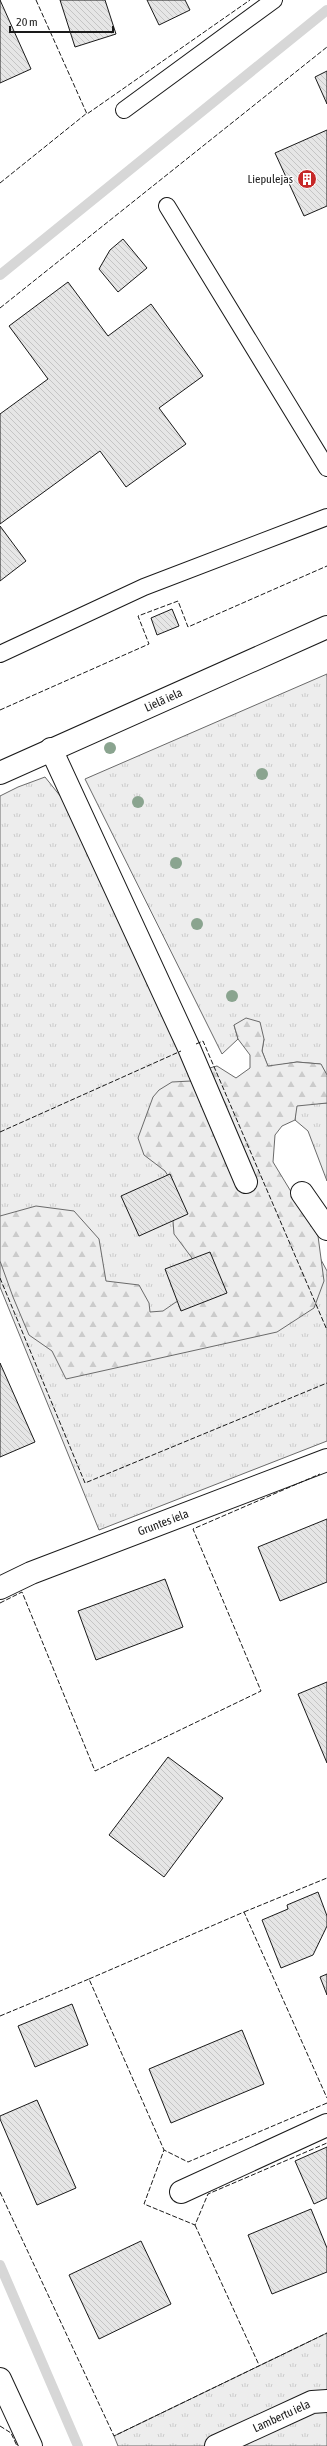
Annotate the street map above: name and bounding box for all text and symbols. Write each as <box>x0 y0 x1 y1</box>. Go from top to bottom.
scale bar <box>10 8 113 34</box>
text: 20 m <box>16 15 38 29</box>
building icon: Liepulejas <box>296 168 318 190</box>
place label: Liepulejas <box>248 172 293 186</box>
street label: Lielā iela <box>142 685 185 715</box>
street label: Gruntes iela <box>136 1506 191 1539</box>
street label: Lambertu iela <box>251 2397 312 2435</box>

